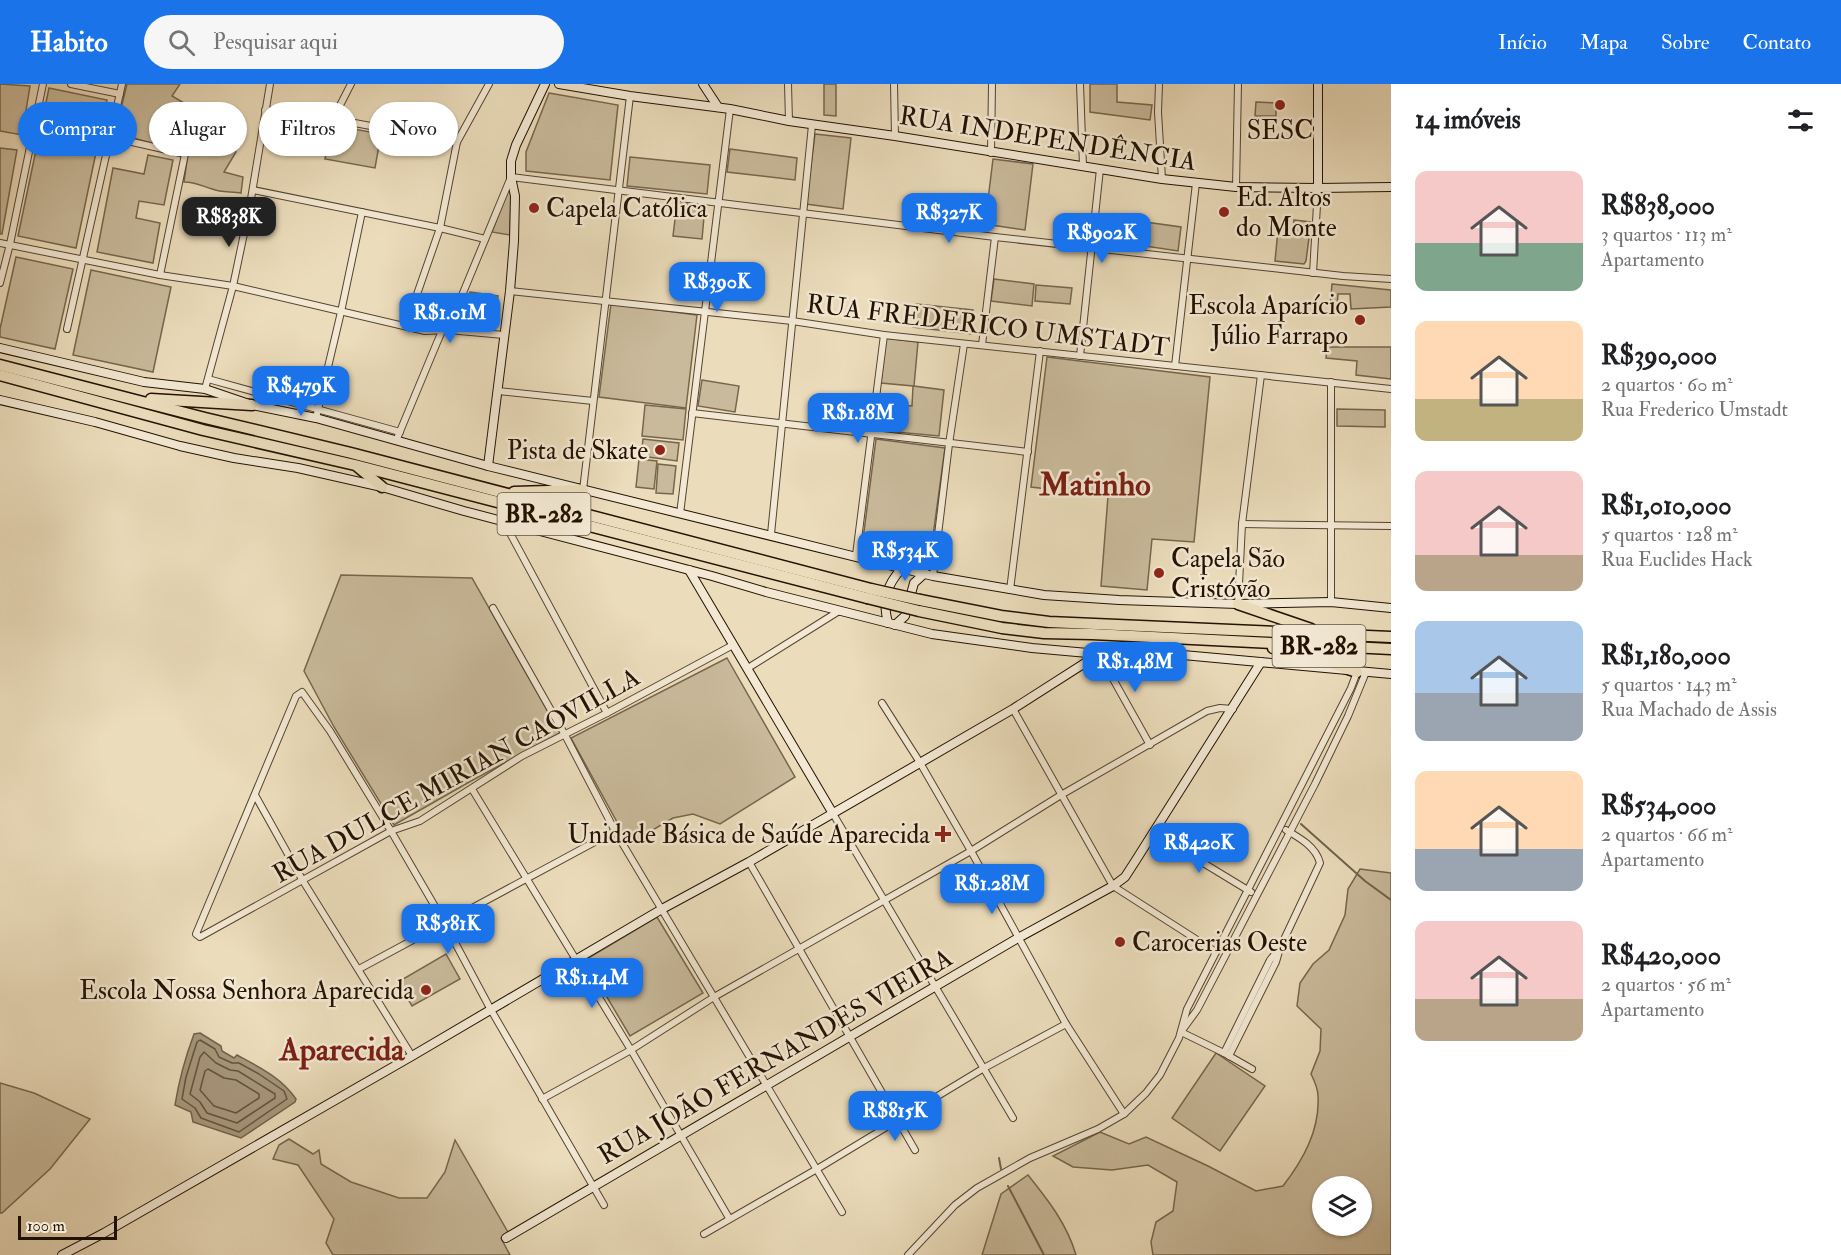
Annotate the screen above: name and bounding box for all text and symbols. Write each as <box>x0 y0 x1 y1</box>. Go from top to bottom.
search box <box>144 15 564 69</box>
text: Habito <box>30 25 108 60</box>
icon: search <box>165 26 198 59</box>
text: Pesquisar aqui <box>213 28 338 56</box>
text: Início <box>1498 29 1547 56</box>
text: Mapa <box>1580 29 1628 56</box>
text: Sobre <box>1661 29 1710 56</box>
text: Contato <box>1743 29 1811 56</box>
street label: RUA INDEPENDÊNCIA <box>897 98 1199 178</box>
marker: SESC <box>1273 98 1287 112</box>
chip: Comprar <box>18 102 137 156</box>
chip: Alugar <box>149 102 247 156</box>
chip: Filtros <box>259 102 357 156</box>
chip: Novo <box>369 102 458 156</box>
text: 14 imóveis <box>1415 104 1521 136</box>
icon: filters <box>1784 104 1817 137</box>
place label: SESC <box>1247 115 1313 147</box>
place label: Ed. Altos do Monte <box>1236 182 1337 244</box>
text: R$838,000 <box>1601 190 1715 222</box>
place label: Capela Católica <box>546 193 708 226</box>
pin: R$327K <box>900 193 998 244</box>
icon: home <box>1463 195 1535 267</box>
pin: R$838K <box>180 197 278 248</box>
text: R$327K <box>916 200 982 225</box>
marker: Capela Católica <box>527 201 541 215</box>
text: R$838K <box>196 204 262 229</box>
marker: Ed. Altos do Monte <box>1217 205 1231 219</box>
pin: R$902K <box>1053 213 1151 264</box>
text: R$902K <box>1067 220 1137 245</box>
text: 3 quartos · 113 m² <box>1601 222 1732 247</box>
text: Apartamento <box>1601 247 1704 272</box>
pin: R$390K <box>668 262 766 313</box>
text: R$390K <box>683 269 751 294</box>
street label: RUA FREDERICO UMSTADT <box>804 288 1171 364</box>
place label: Escola Aparício Júlio Farrapo <box>1188 290 1348 353</box>
pin: R$1.01M <box>395 293 505 344</box>
text: R$1.01M <box>413 300 487 325</box>
marker: Escola Aparício Júlio Farrapo <box>1353 313 1367 327</box>
text: R$390,000 <box>1601 340 1717 372</box>
icon: home <box>1463 345 1535 417</box>
pin: R$479K <box>252 366 350 417</box>
text: 2 quartos · 60 m² <box>1601 372 1733 397</box>
text: R$479K <box>266 373 336 398</box>
pin: R$1.18M <box>803 393 913 444</box>
text: Rua Frederico Umstadt <box>1601 397 1788 422</box>
text: R$1.18M <box>822 400 894 425</box>
place label: Pista de Skate <box>507 435 648 467</box>
marker: Pista de Skate <box>653 443 667 457</box>
district label: Matinho <box>1038 465 1151 505</box>
text: R$1,010,000 <box>1601 490 1732 522</box>
road number: BR-282 <box>498 493 590 535</box>
icon: home <box>1463 495 1535 567</box>
text: 5 quartos · 128 m² <box>1601 522 1738 547</box>
pin: R$534K <box>856 531 954 582</box>
text: R$534K <box>872 538 938 563</box>
place label: Capela São Cristóvão <box>1171 543 1285 605</box>
text: Rua Euclides Hack <box>1601 547 1753 572</box>
marker: Capela São Cristóvão <box>1152 566 1166 580</box>
road number: BR-282 <box>1272 625 1366 667</box>
text: R$1,180,000 <box>1601 640 1731 672</box>
pin: R$1.48M <box>1080 642 1190 693</box>
icon: home <box>1463 645 1535 717</box>
text: R$1.48M <box>1097 649 1173 674</box>
street label: RUA DULCE MIRIAN CAOVILLA <box>267 661 646 890</box>
text: 5 quartos · 143 m² <box>1601 672 1737 697</box>
text: Rua Machado de Assis <box>1601 697 1777 722</box>
text: R$534,000 <box>1601 790 1716 822</box>
icon: home <box>1463 795 1535 867</box>
place label: Unidade Básica de Saúde Aparecida <box>567 819 930 852</box>
text: 2 quartos · 66 m² <box>1601 822 1733 847</box>
pin: R$420K <box>1150 823 1248 874</box>
marker: Unidade Básica de Saúde Aparecida <box>934 825 952 843</box>
text: R$420K <box>1164 830 1234 855</box>
text: Apartamento <box>1601 847 1704 872</box>
pin: R$1.28M <box>937 864 1047 915</box>
text: R$1.28M <box>954 871 1030 896</box>
pin: R$581K <box>399 904 497 955</box>
text: R$581K <box>416 911 480 936</box>
place label: Carocerias Oeste <box>1132 927 1307 959</box>
marker: Carocerias Oeste <box>1113 935 1127 949</box>
text: R$420,000 <box>1601 940 1721 972</box>
street label: RUA JOÃO FERNANDES VIEIRA <box>592 941 959 1172</box>
icon: home <box>1463 945 1535 1017</box>
pin: R$1.14M <box>537 958 647 1009</box>
text: R$1.14M <box>555 965 629 990</box>
text: 2 quartos · 56 m² <box>1601 972 1731 997</box>
place label: Escola Nossa Senhora Aparecida <box>79 975 414 1008</box>
marker: Escola Nossa Senhora Aparecida <box>419 983 433 997</box>
text: Apartamento <box>1601 997 1704 1022</box>
district label: Aparecida <box>277 1030 405 1070</box>
pin: R$815K <box>846 1091 944 1142</box>
text: R$815K <box>863 1098 927 1123</box>
map controls <box>1312 1176 1372 1236</box>
button: layers <box>1312 1176 1372 1236</box>
scale bar <box>18 1213 117 1240</box>
text: 100 m <box>27 1216 65 1236</box>

